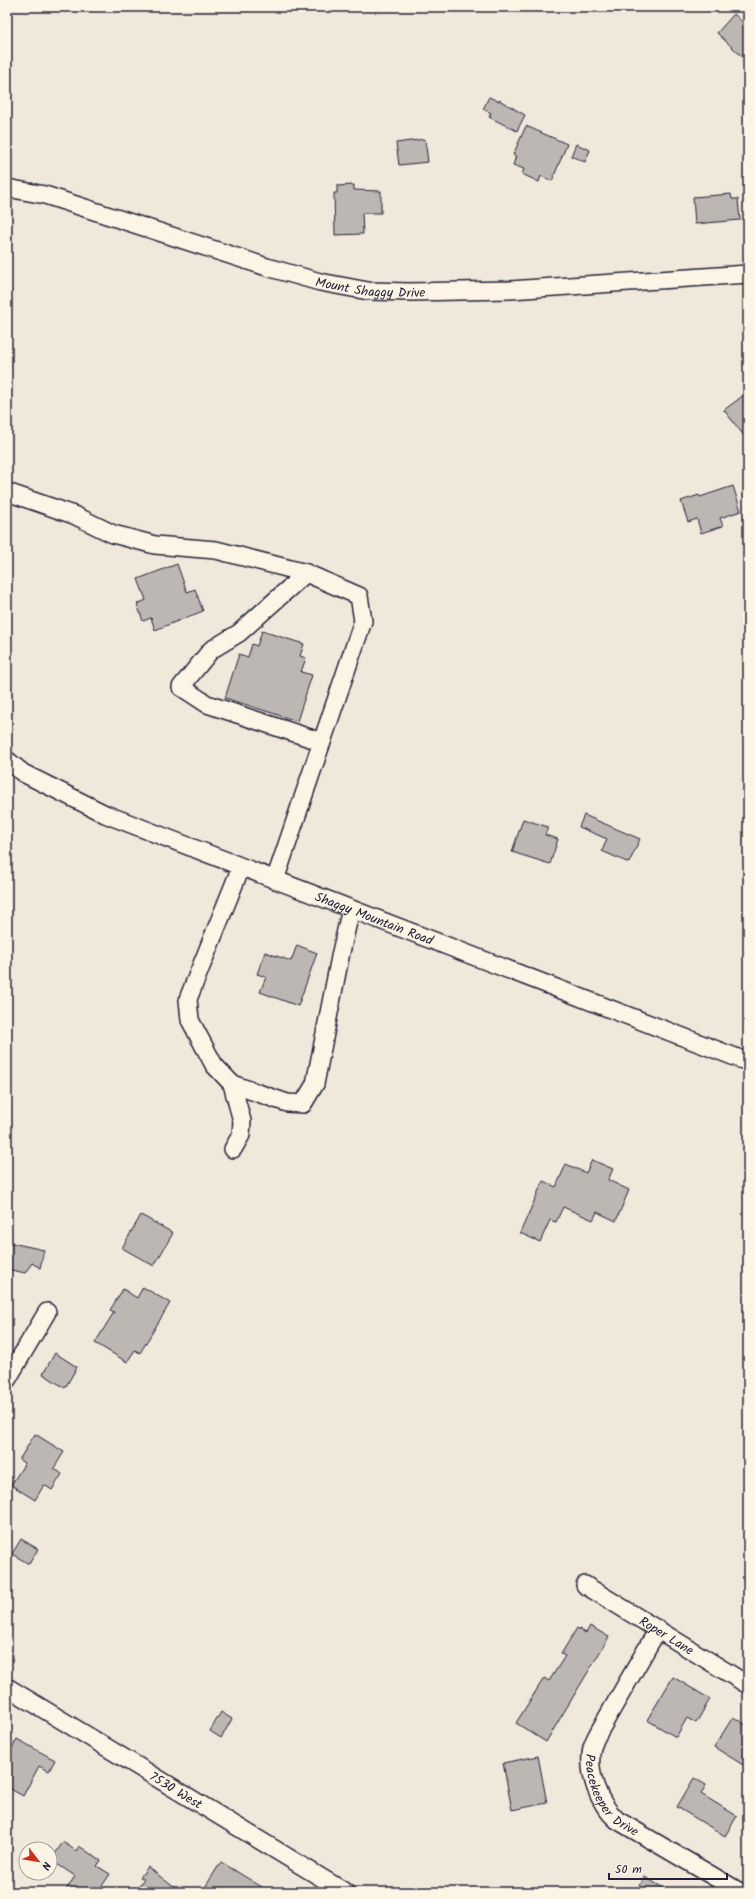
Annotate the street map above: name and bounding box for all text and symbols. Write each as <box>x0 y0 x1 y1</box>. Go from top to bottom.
street label: Mount Shaggy Drive <box>314 272 426 304</box>
street label: Shaggy Mountain Road <box>311 887 437 952</box>
street label: Roper Lane <box>635 1612 698 1661</box>
street label: Peacekeeper Drive <box>579 1754 642 1843</box>
street label: 7530 West <box>145 1767 207 1816</box>
north arrow <box>18 1841 58 1881</box>
scale bar <box>609 1855 727 1881</box>
text: N <box>36 1858 55 1873</box>
text: 50 m <box>615 1860 642 1879</box>

